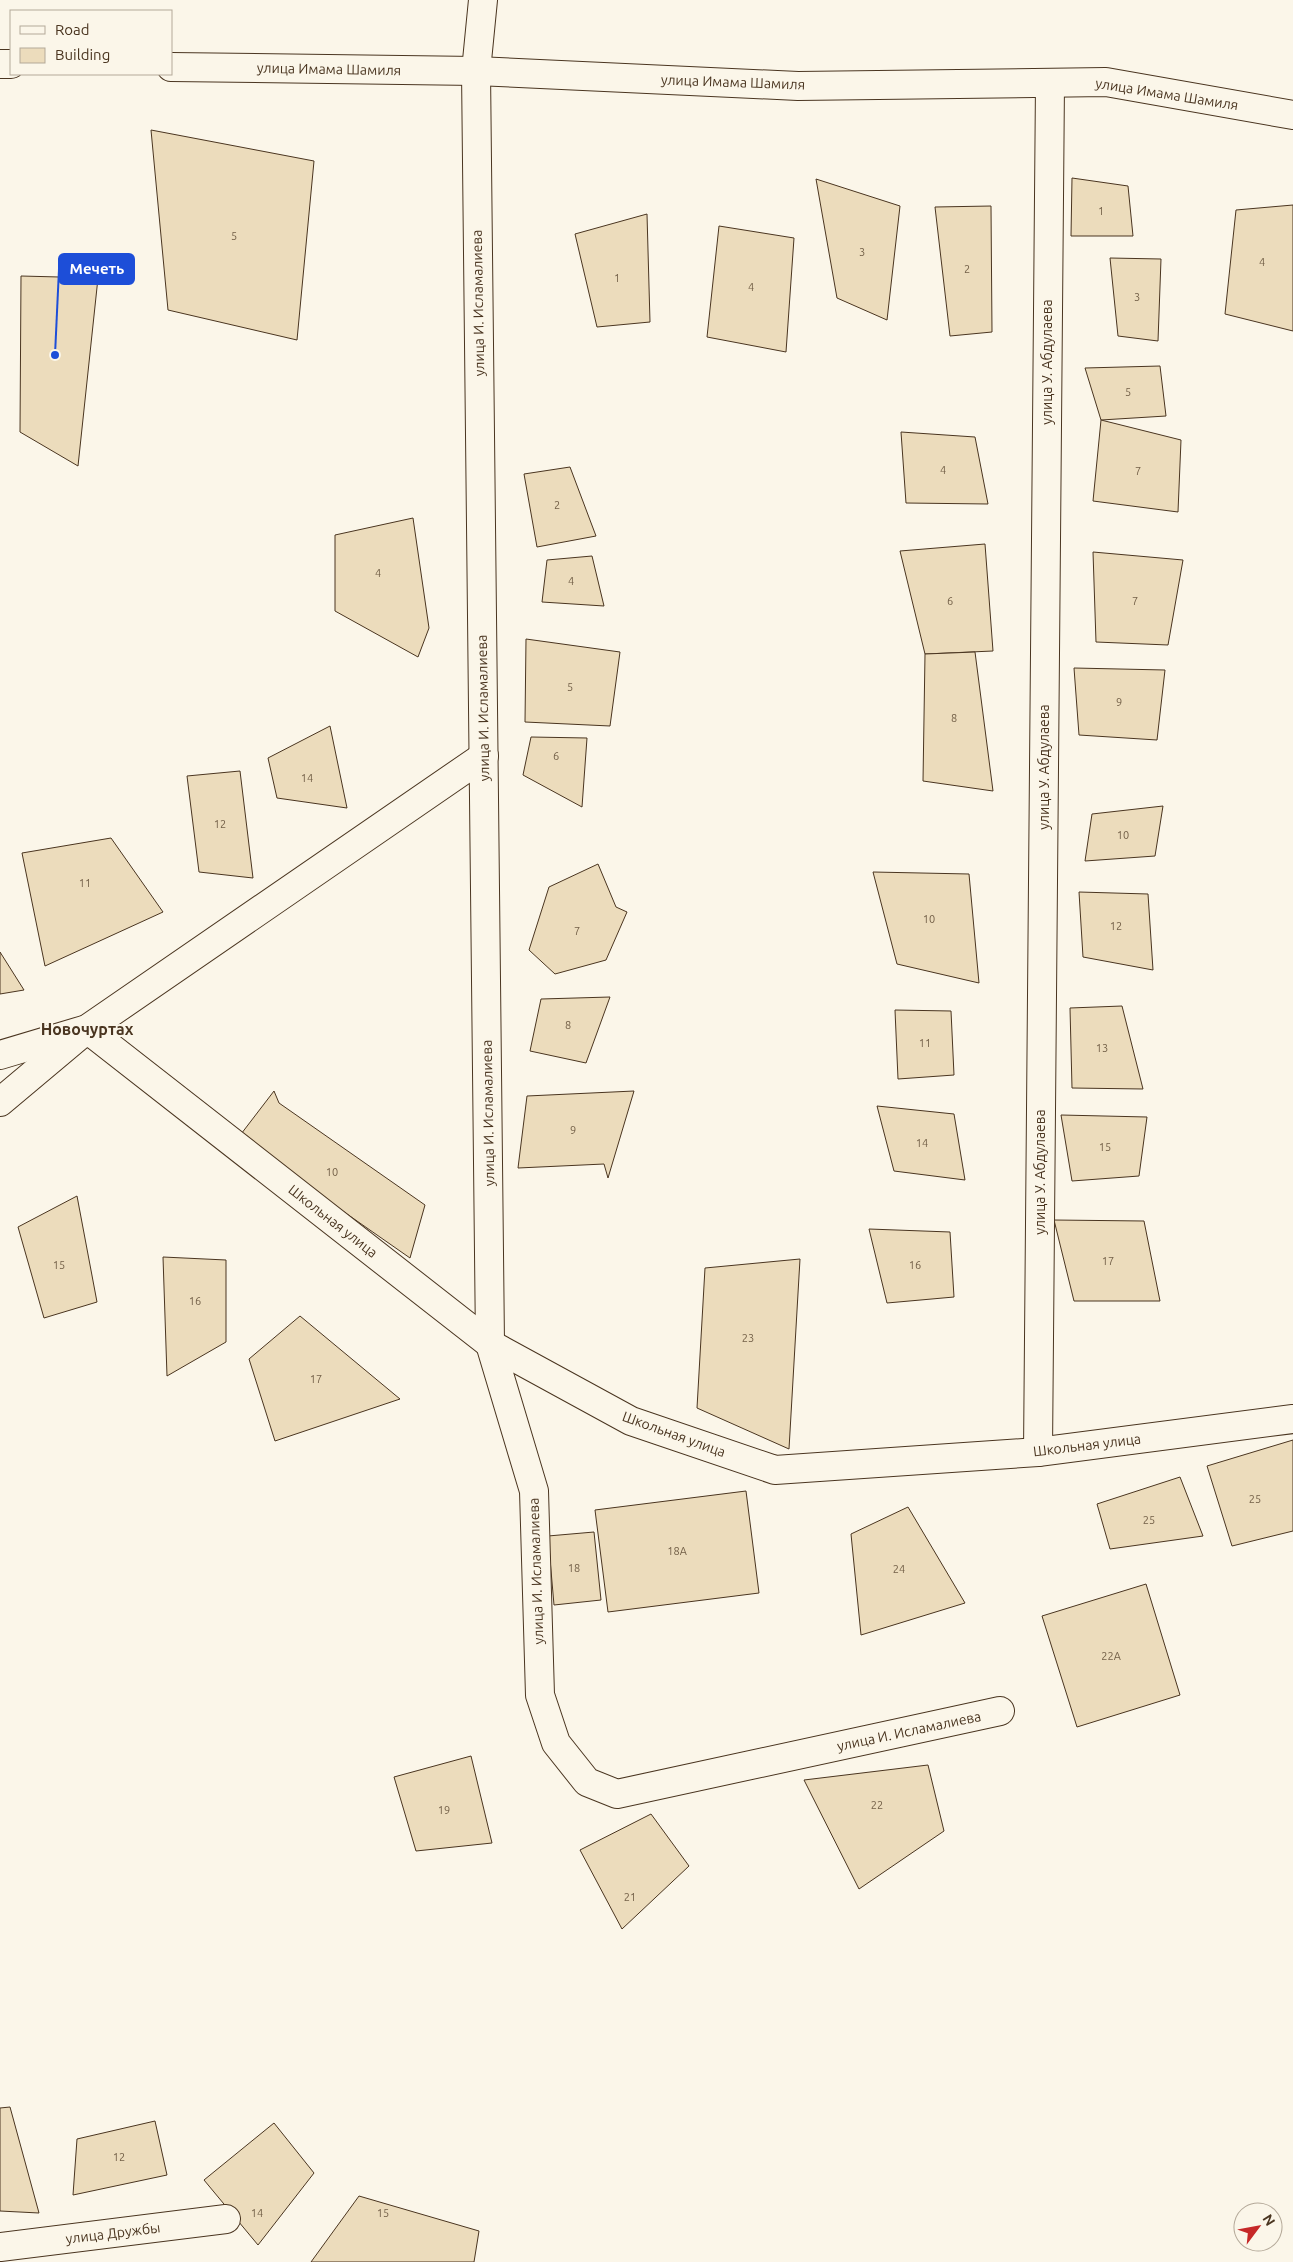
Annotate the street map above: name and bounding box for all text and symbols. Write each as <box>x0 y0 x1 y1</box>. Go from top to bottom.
legend <box>10 10 172 75</box>
text: Road <box>55 21 90 38</box>
text: Building <box>55 46 110 63</box>
street label: улица Имама Шамиля <box>257 60 401 78</box>
street label: улица Имама Шамиля <box>661 71 805 93</box>
street label: улица Имама Шамиля <box>1094 75 1240 113</box>
house number: 1 <box>1098 205 1104 217</box>
street label: улица И. Исламалиева <box>469 229 487 377</box>
house number: 5 <box>231 230 237 242</box>
house number: 3 <box>859 246 865 258</box>
callout: Мечеть <box>59 254 134 284</box>
house number: 4 <box>1259 256 1265 268</box>
text: Мечеть <box>70 260 124 277</box>
house number: 2 <box>964 263 970 275</box>
house number: 1 <box>614 272 620 284</box>
house number: 4 <box>748 281 754 293</box>
house number: 3 <box>1134 291 1140 303</box>
street label: улица У. Абдулаева <box>1039 299 1055 425</box>
house number: 5 <box>1125 386 1131 398</box>
house number: 4 <box>940 464 946 476</box>
house number: 7 <box>1135 465 1141 477</box>
house number: 2 <box>554 499 560 511</box>
house number: 4 <box>375 567 381 579</box>
house number: 4 <box>568 575 574 587</box>
house number: 6 <box>947 595 953 607</box>
house number: 7 <box>1132 595 1138 607</box>
street label: улица И. Исламалиева <box>474 634 492 782</box>
house number: 5 <box>567 681 573 693</box>
house number: 9 <box>1116 696 1122 708</box>
street label: улица У. Абдулаева <box>1036 704 1052 830</box>
house number: 8 <box>951 712 957 724</box>
house number: 6 <box>553 750 559 762</box>
house number: 14 <box>301 772 313 784</box>
house number: 12 <box>214 818 226 830</box>
house number: 10 <box>1117 829 1129 841</box>
house number: 11 <box>79 877 91 889</box>
house number: 10 <box>923 913 935 925</box>
house number: 12 <box>1110 920 1122 932</box>
house number: 7 <box>574 925 580 937</box>
house number: 8 <box>565 1019 571 1031</box>
district label: Новочуртах <box>41 1020 134 1038</box>
house number: 11 <box>919 1037 931 1049</box>
street label: улица И. Исламалиева <box>479 1039 497 1187</box>
house number: 13 <box>1096 1042 1108 1054</box>
street label: улица У. Абдулаева <box>1032 1109 1048 1235</box>
house number: 9 <box>570 1124 576 1136</box>
house number: 14 <box>916 1137 928 1149</box>
house number: 15 <box>1099 1141 1111 1153</box>
house number: 10 <box>326 1166 338 1178</box>
street label: Школьная улица <box>285 1181 381 1261</box>
house number: 17 <box>1102 1255 1114 1267</box>
house number: 15 <box>53 1259 65 1271</box>
house number: 16 <box>909 1259 921 1271</box>
house number: 16 <box>189 1295 201 1307</box>
house number: 23 <box>742 1332 754 1344</box>
house number: 17 <box>310 1373 322 1385</box>
street label: Школьная улица <box>620 1408 728 1460</box>
street label: Школьная улица <box>1032 1430 1142 1460</box>
house number: 25 <box>1249 1493 1261 1505</box>
street label: улица И. Исламалиева <box>525 1497 547 1645</box>
house number: 25 <box>1143 1514 1155 1526</box>
house number: 18А <box>667 1545 688 1557</box>
house number: 18 <box>568 1562 580 1574</box>
house number: 24 <box>893 1563 905 1575</box>
house number: 22А <box>1101 1650 1122 1662</box>
street label: улица И. Исламалиева <box>836 1708 982 1754</box>
house number: 22 <box>871 1799 883 1811</box>
house number: 19 <box>438 1804 450 1816</box>
house number: 21 <box>624 1891 636 1903</box>
house number: 12 <box>113 2151 125 2163</box>
north arrow <box>1233 2202 1283 2252</box>
house number: 14 <box>251 2207 263 2219</box>
house number: 15 <box>377 2207 389 2219</box>
text: N <box>1259 2211 1279 2229</box>
street label: улица Дружбы <box>65 2219 161 2247</box>

